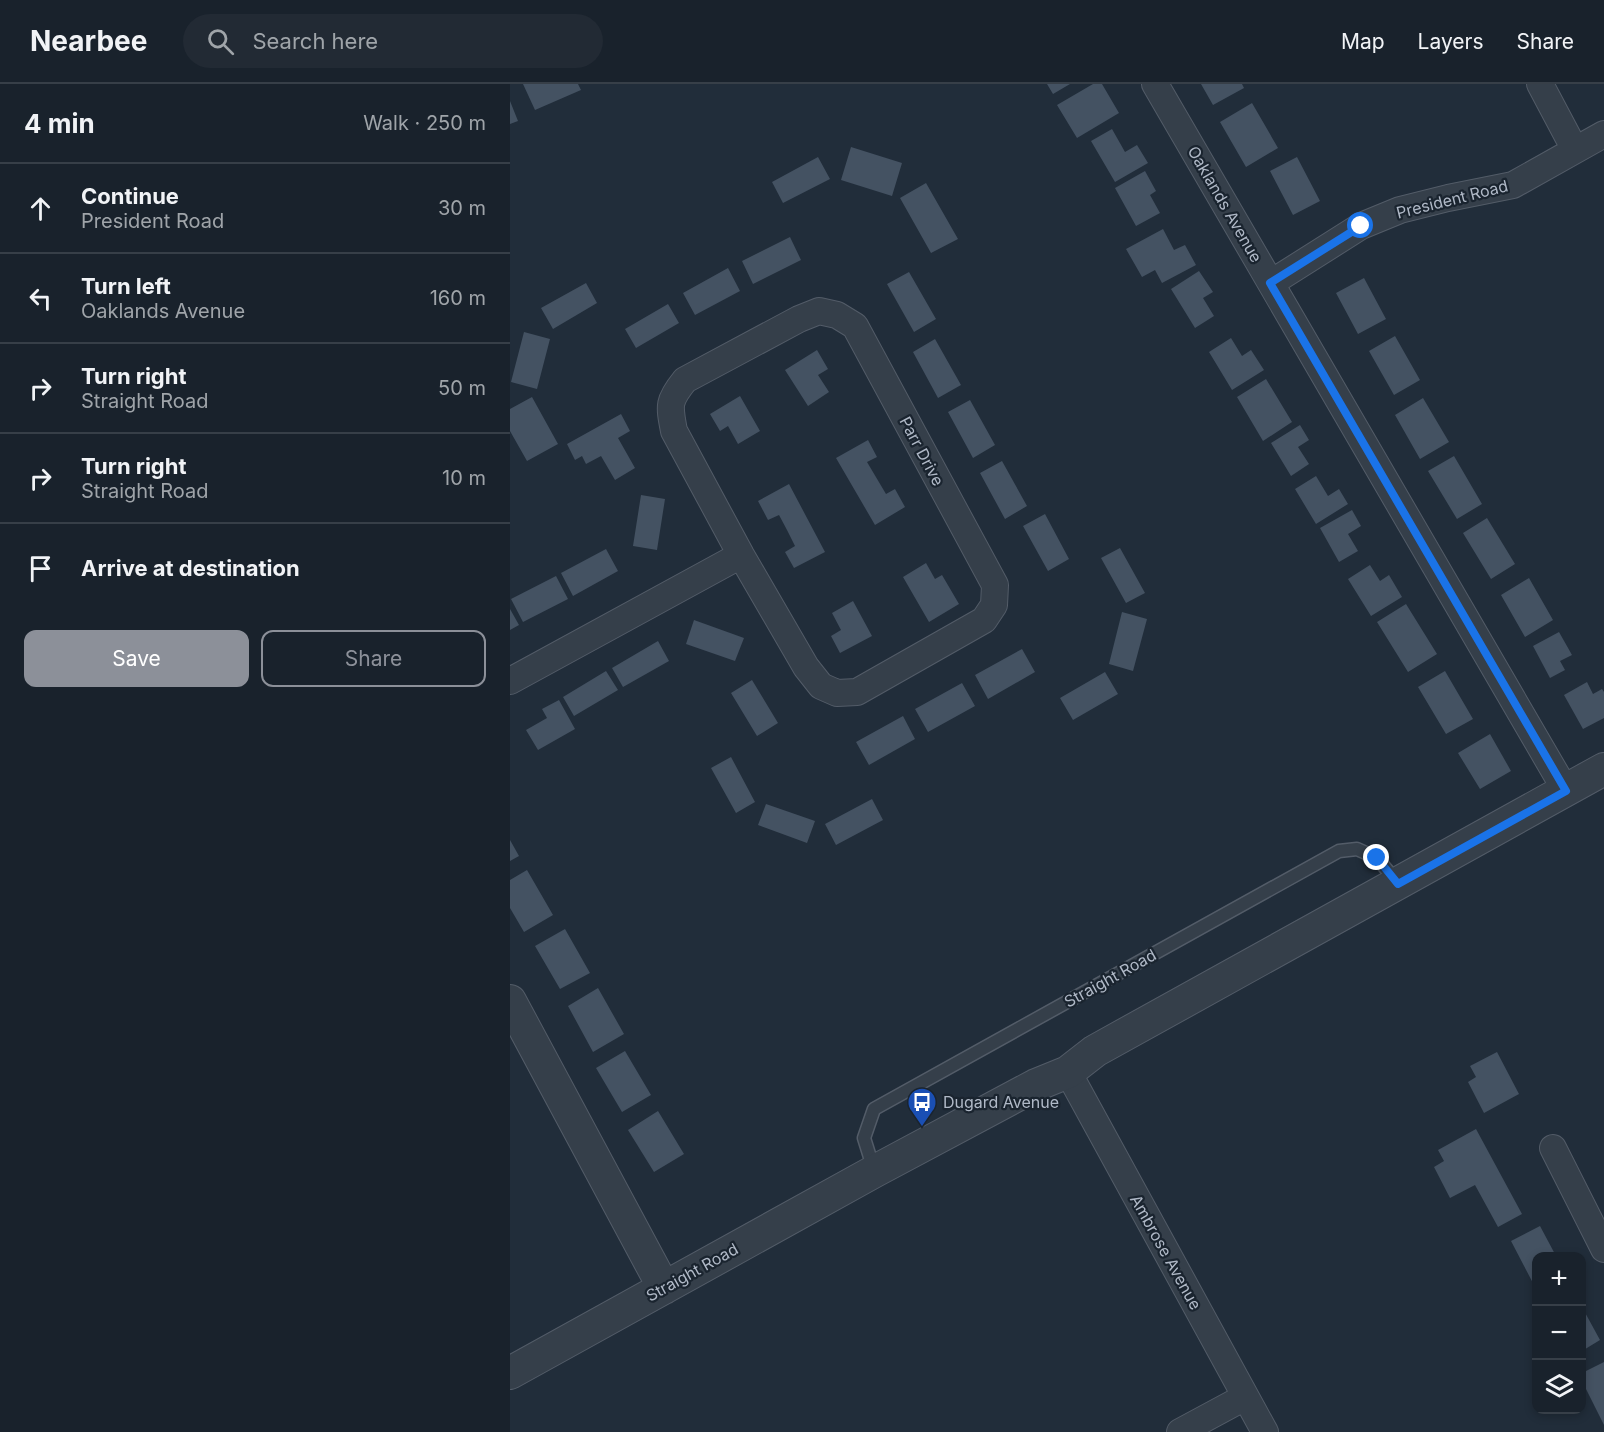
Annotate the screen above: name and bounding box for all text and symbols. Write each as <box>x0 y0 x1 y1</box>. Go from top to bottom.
search box <box>183 14 603 68</box>
text: Nearbee <box>30 24 147 58</box>
icon: search <box>204 25 237 58</box>
text: Search here <box>252 28 378 54</box>
text: Map <box>1341 29 1385 54</box>
text: Layers <box>1418 29 1484 54</box>
text: Share <box>1517 29 1574 54</box>
text: 4 min <box>24 108 95 139</box>
text: Walk · 250 m <box>363 111 486 135</box>
street label: Oaklands Avenue <box>1184 142 1266 266</box>
street label: President Road <box>1394 175 1510 223</box>
text: Continue <box>81 183 179 209</box>
icon: ahead <box>24 192 57 225</box>
text: 30 m <box>438 196 486 220</box>
text: President Road <box>81 209 224 233</box>
route start <box>1347 212 1373 238</box>
text: Turn left <box>81 273 171 299</box>
icon: left <box>24 282 57 315</box>
text: 160 m <box>430 286 486 310</box>
text: Oaklands Avenue <box>81 299 245 323</box>
text: Turn right <box>81 363 187 389</box>
icon: right <box>24 372 57 405</box>
text: 50 m <box>438 376 486 400</box>
text: Straight Road <box>81 389 208 413</box>
street label: Parr Drive <box>895 413 949 489</box>
text: Turn right <box>81 453 187 479</box>
icon: right <box>24 462 57 495</box>
text: 10 m <box>442 466 486 490</box>
text: Straight Road <box>81 479 208 503</box>
icon: arrive <box>24 552 57 585</box>
text: Arrive at destination <box>81 555 300 581</box>
button: Save <box>24 630 249 687</box>
button: Share <box>261 630 486 687</box>
route end <box>1363 844 1389 870</box>
street label: Straight Road <box>1061 945 1159 1011</box>
bus stop icon: Dugard Avenue <box>906 1086 938 1128</box>
place label: Dugard Avenue <box>943 1092 1059 1112</box>
street label: Ambrose Avenue <box>1126 1191 1206 1313</box>
street label: Straight Road <box>643 1239 741 1305</box>
map controls <box>1532 1252 1586 1414</box>
button: + <box>1532 1252 1586 1306</box>
button: − <box>1532 1306 1586 1360</box>
button: layers <box>1532 1360 1586 1414</box>

